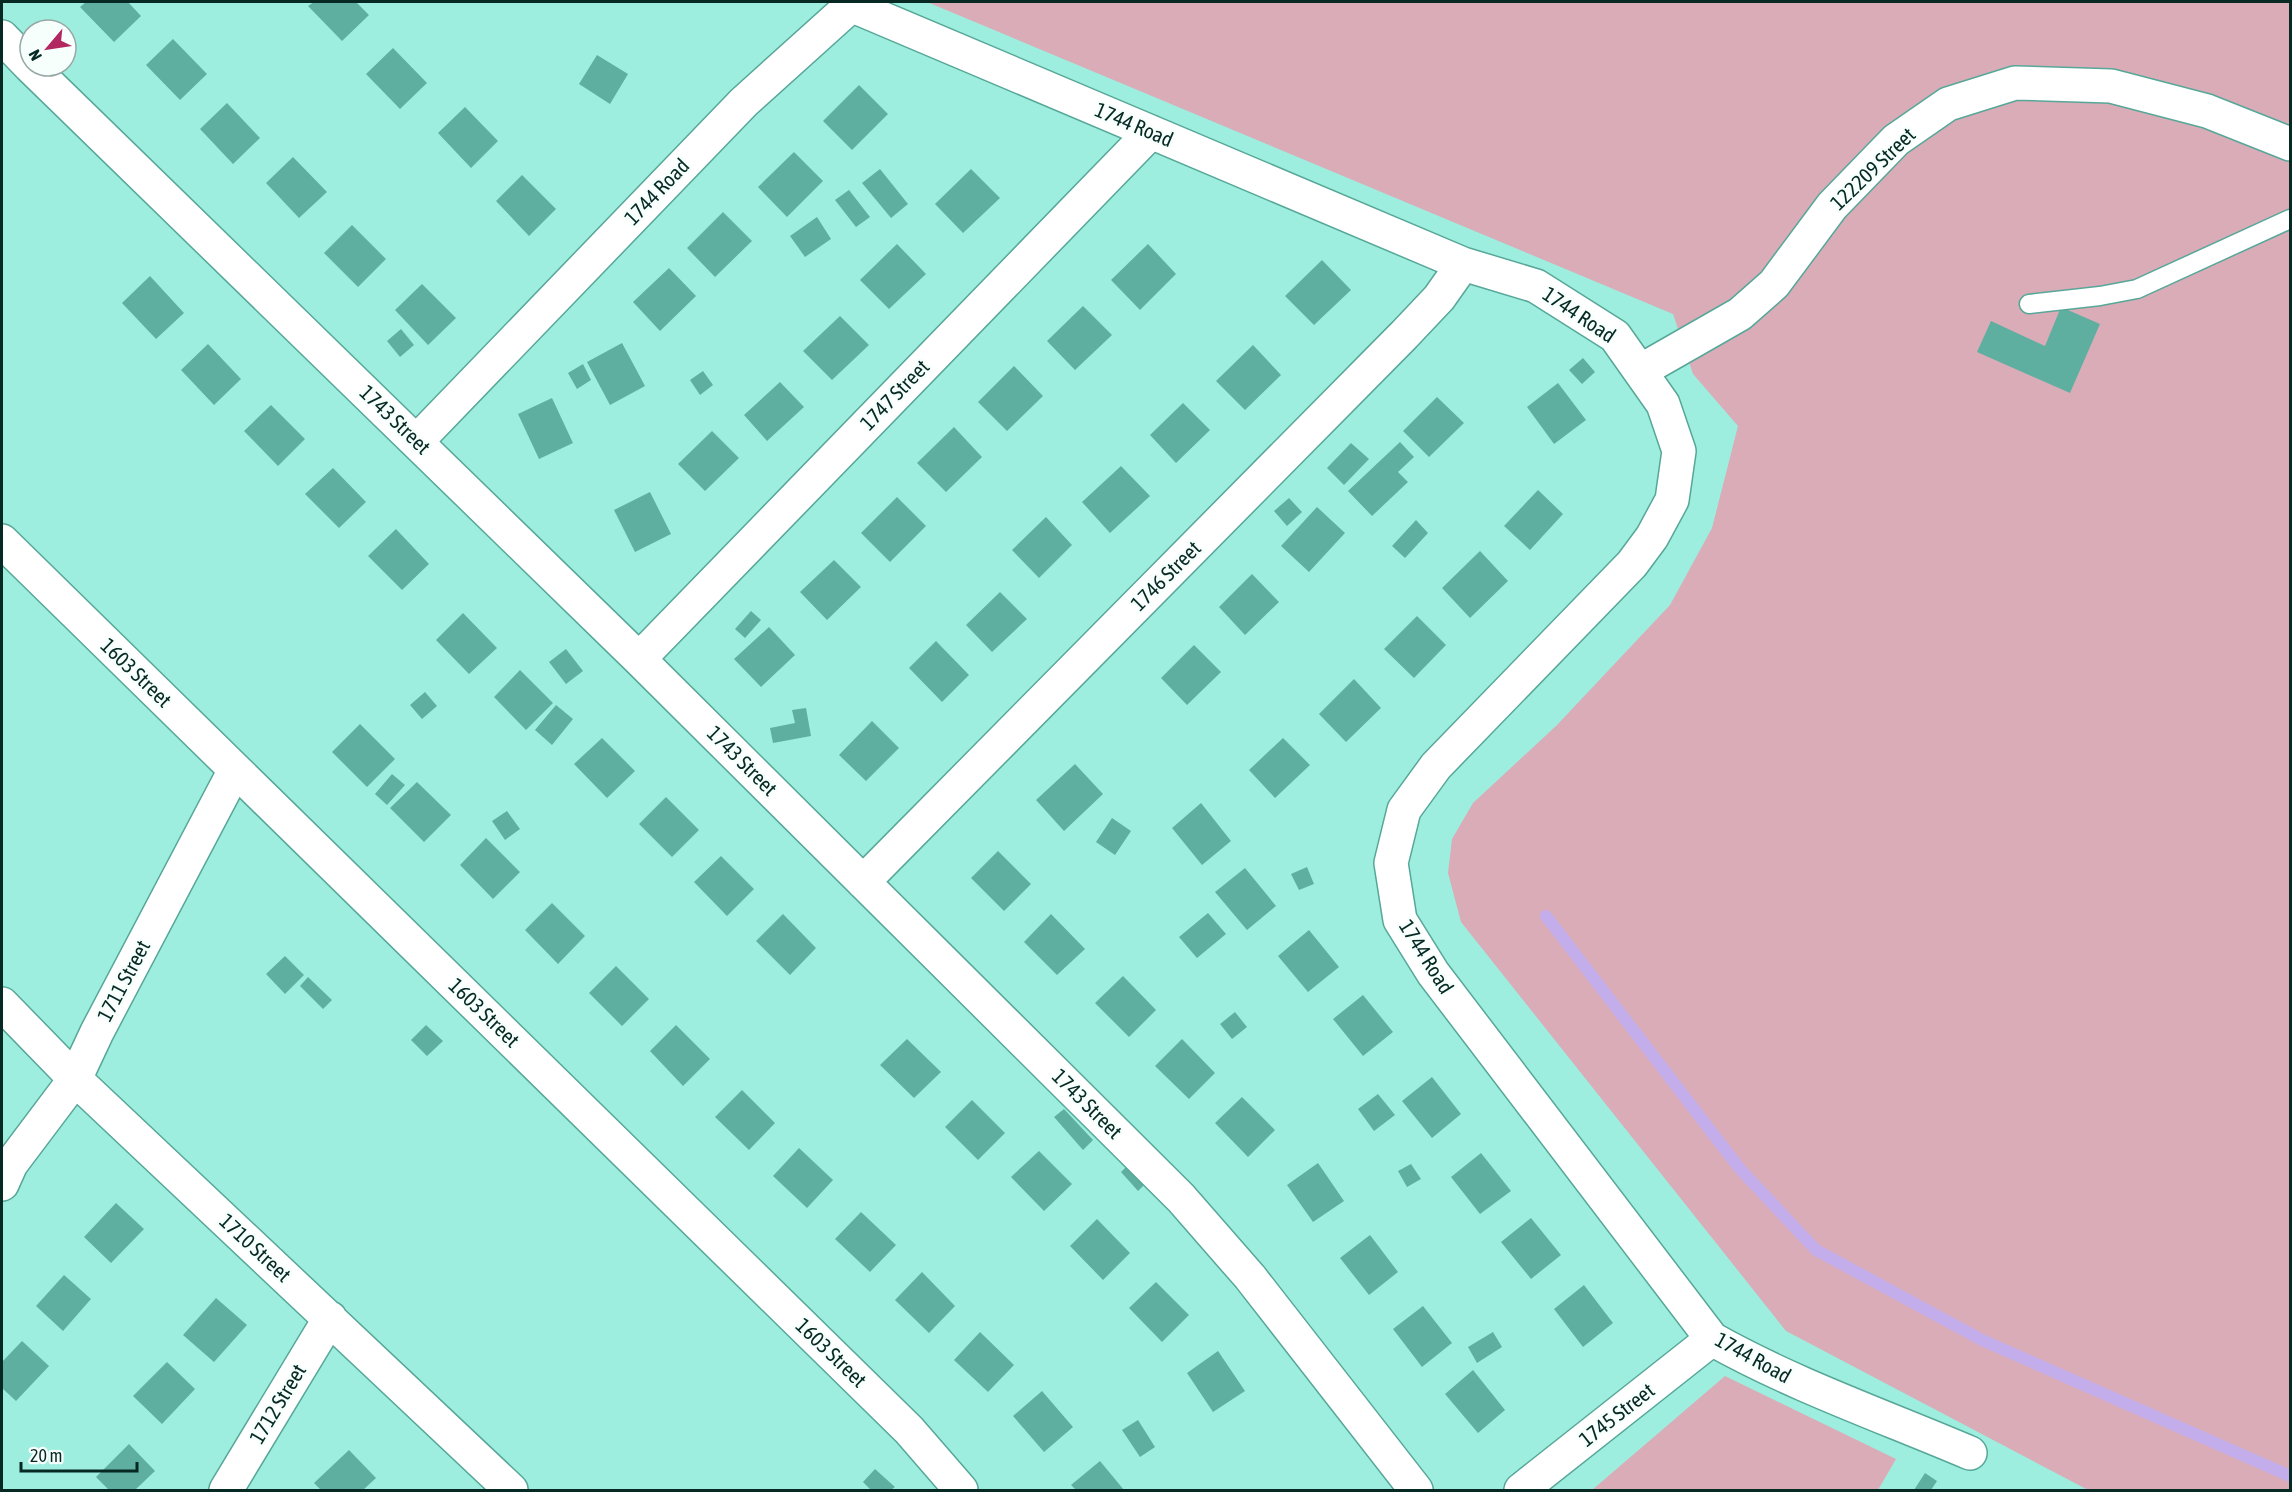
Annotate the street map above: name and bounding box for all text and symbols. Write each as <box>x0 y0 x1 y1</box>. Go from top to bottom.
north arrow <box>18 18 78 78</box>
text: N <box>25 47 45 64</box>
street label: 1744 Road <box>1092 97 1177 151</box>
street label: 122209 Street <box>1825 122 1920 214</box>
street label: 1744 Road <box>619 153 694 229</box>
street label: 1744 Road <box>1539 281 1620 347</box>
street label: 1747 Street <box>855 354 934 434</box>
street label: 1743 Street <box>356 380 436 459</box>
street label: 1746 Street <box>1126 536 1205 615</box>
street label: 1603 Street <box>97 633 177 712</box>
street label: 1743 Street <box>703 721 782 800</box>
street label: 1744 Road <box>1395 915 1459 998</box>
street label: 1711 Street <box>92 936 154 1025</box>
street label: 1603 Street <box>445 973 525 1052</box>
street label: 1743 Street <box>1048 1064 1127 1143</box>
street label: 1710 Street <box>215 1208 296 1286</box>
street label: 1603 Street <box>792 1313 872 1392</box>
street label: 1744 Road <box>1712 1327 1795 1388</box>
street label: 1712 Street <box>244 1359 310 1448</box>
street label: 1745 Street <box>1574 1378 1659 1451</box>
scale bar <box>21 1435 136 1473</box>
text: 20 m <box>30 1445 62 1466</box>

